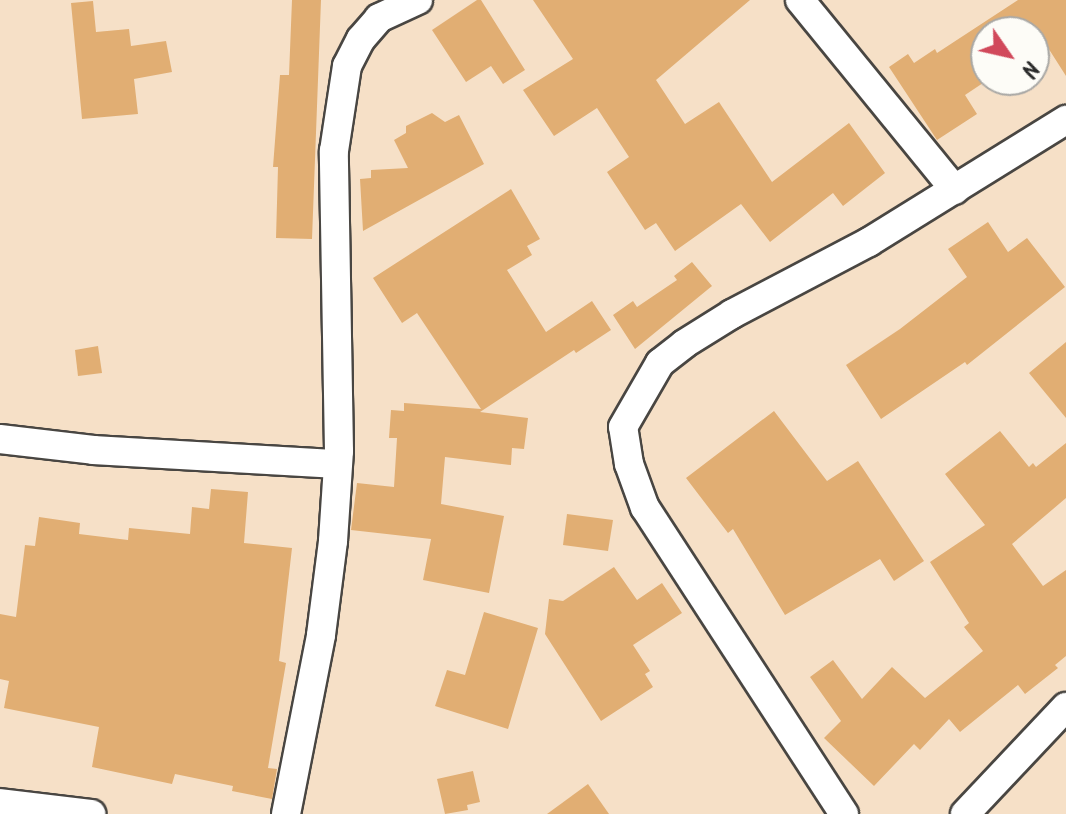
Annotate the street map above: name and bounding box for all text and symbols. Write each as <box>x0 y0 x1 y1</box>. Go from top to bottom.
north arrow <box>970 16 1050 96</box>
text: N <box>1010 53 1047 84</box>

